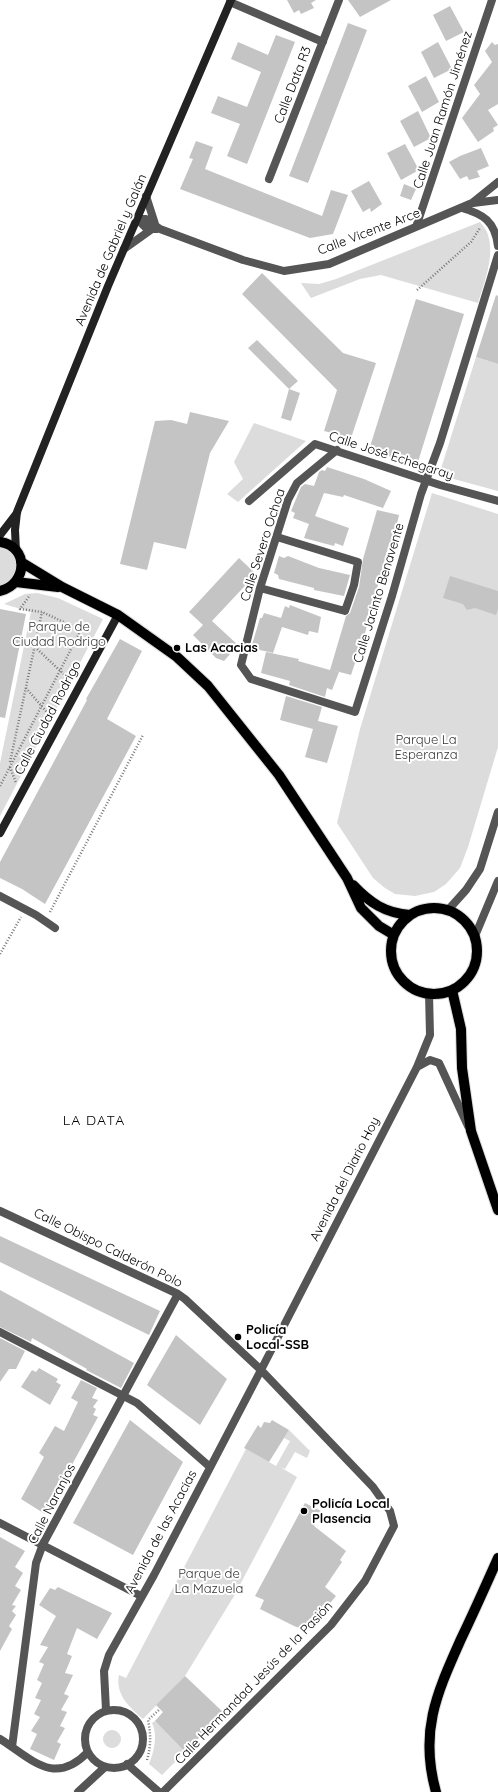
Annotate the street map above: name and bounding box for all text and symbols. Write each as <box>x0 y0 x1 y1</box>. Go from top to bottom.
street label: Calle Juan Ramón Jiménez <box>410 29 476 191</box>
street label: Calle Data R3 <box>271 44 315 126</box>
street label: Avenida de Gabriel y Galán <box>72 172 150 328</box>
street label: Calle Vicente Arce <box>316 205 422 259</box>
street label: Calle José Echegaray <box>327 428 455 484</box>
street label: Calle Severo Ochoa <box>237 487 289 603</box>
street label: Calle Jacinto Benavente <box>350 521 408 665</box>
park label: Parque de Ciudad Rodrigo <box>12 619 106 650</box>
place label: Las Acacias <box>185 640 258 656</box>
marker: Las Acacias <box>172 643 182 653</box>
street label: Calle Ciudad Rodrigo <box>11 658 85 778</box>
park label: Parque La Esperanza <box>394 732 458 763</box>
district label: LA DATA <box>63 1113 125 1129</box>
street label: Avenida del Diario Hoy <box>307 1114 383 1244</box>
street label: Calle Obispo Calderón Polo <box>31 1205 185 1291</box>
place label: Policía Local-SSB <box>246 1322 309 1353</box>
marker: Policía Local-SSB <box>233 1332 243 1342</box>
street label: Calle Naranjos <box>25 1461 79 1547</box>
street label: Avenida de las Acacias <box>122 1468 200 1596</box>
place label: Policía Local Plasencia <box>312 1496 390 1527</box>
marker: Policía Local Plasencia <box>299 1506 309 1516</box>
park label: Parque de La Mazuela <box>175 1566 243 1597</box>
street label: Calle Hermandad Jesús de la Pasión <box>172 1598 336 1768</box>

